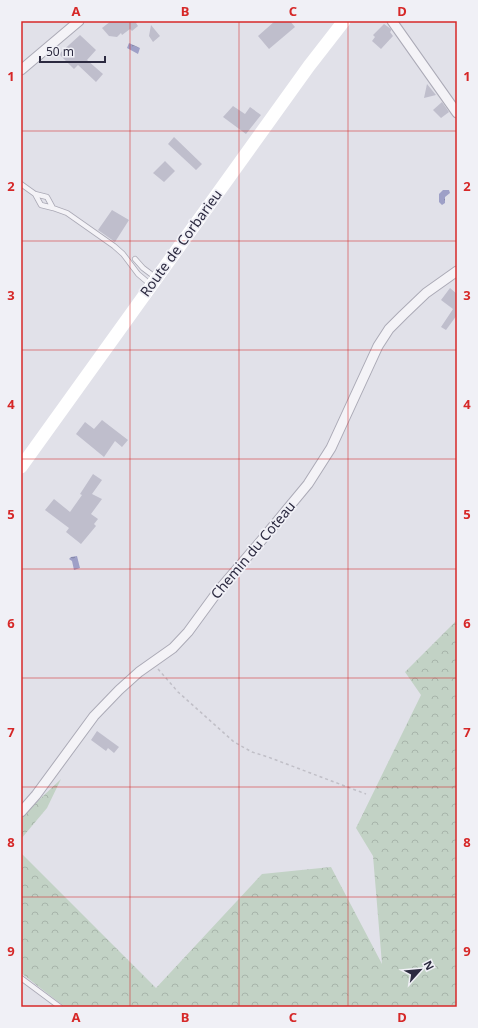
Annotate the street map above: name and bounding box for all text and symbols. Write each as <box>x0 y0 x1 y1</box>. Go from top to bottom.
text: A <box>72 2 81 20</box>
text: B <box>181 2 189 20</box>
text: C <box>289 2 297 20</box>
text: D <box>397 2 407 20</box>
scale bar <box>40 38 105 64</box>
text: 50 m <box>46 43 74 60</box>
text: 1 <box>7 67 15 85</box>
text: 1 <box>463 67 471 85</box>
text: 2 <box>7 177 15 195</box>
text: 2 <box>463 177 471 195</box>
street label: Route de Corbarieu <box>135 185 226 300</box>
text: 3 <box>7 286 15 304</box>
text: 3 <box>463 286 471 304</box>
text: 4 <box>7 395 15 413</box>
text: 4 <box>463 395 471 413</box>
street label: Chemin du Coteau <box>206 497 299 603</box>
text: 5 <box>7 505 15 523</box>
text: 5 <box>463 505 471 523</box>
text: 6 <box>7 614 15 632</box>
text: 6 <box>463 614 471 632</box>
text: 7 <box>7 723 15 741</box>
text: 7 <box>463 723 471 741</box>
text: 8 <box>7 833 15 851</box>
text: 8 <box>463 833 471 851</box>
text: 9 <box>7 942 15 960</box>
text: 9 <box>463 942 471 960</box>
north arrow <box>400 950 440 990</box>
text: N <box>421 958 438 973</box>
text: A <box>72 1008 81 1026</box>
text: B <box>181 1008 189 1026</box>
text: C <box>289 1008 297 1026</box>
text: D <box>397 1008 407 1026</box>

